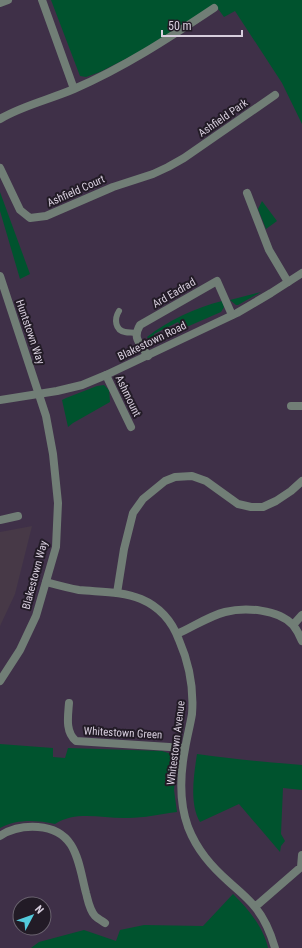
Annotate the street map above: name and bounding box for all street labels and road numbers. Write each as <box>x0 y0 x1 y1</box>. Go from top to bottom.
street label: Ashfield Park <box>196 96 250 140</box>
street label: Ashfield Court <box>45 173 107 209</box>
street label: Ard Eadrad <box>150 275 198 311</box>
street label: Huntstown Way <box>13 298 47 366</box>
street label: Blakestown Road <box>116 319 188 363</box>
street label: Ashmount <box>112 373 144 419</box>
street label: Blakestown Way <box>20 539 51 611</box>
street label: Whitestown Avenue <box>164 700 188 786</box>
street label: Whitestown Green <box>83 724 163 742</box>

